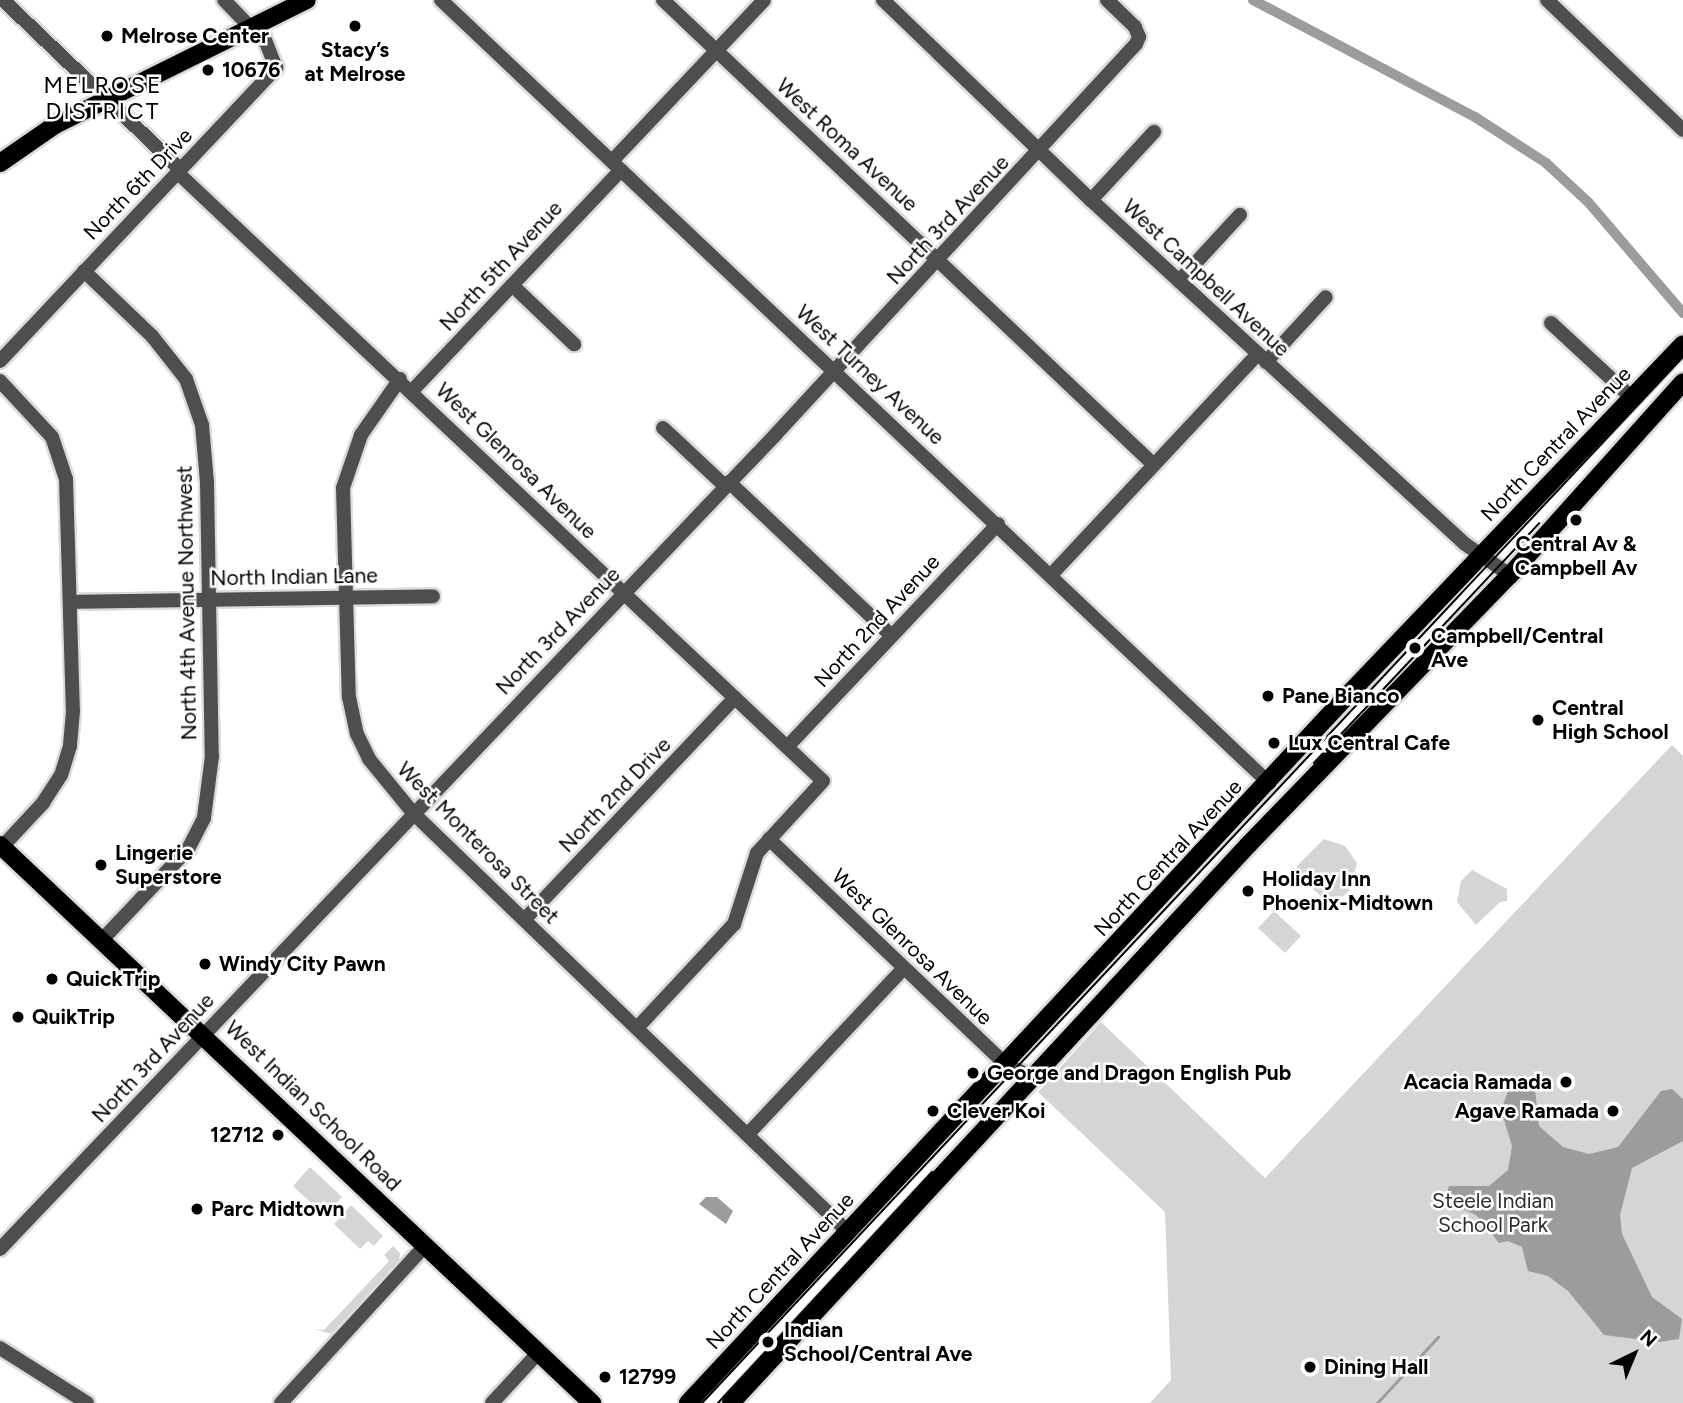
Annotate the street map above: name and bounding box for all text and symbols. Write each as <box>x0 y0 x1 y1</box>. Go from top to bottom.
marker: Stacy’s at Melrose <box>347 18 363 34</box>
place label: Melrose Center <box>121 23 269 49</box>
marker: Melrose Center <box>99 28 115 44</box>
place label: Stacy’s at Melrose <box>304 37 406 87</box>
place label: 10676 <box>222 57 281 83</box>
marker: 10676 <box>200 62 216 78</box>
district label: MELROSE DISTRICT <box>44 71 162 125</box>
street label: West Roma Avenue <box>771 73 923 217</box>
street label: North 6th Drive <box>78 123 198 245</box>
street label: North 3rd Avenue <box>882 150 1014 290</box>
street label: West Campbell Avenue <box>1117 194 1295 362</box>
street label: North 5th Avenue <box>434 196 568 336</box>
street label: West Turney Avenue <box>791 300 949 450</box>
street label: North Central Avenue <box>1476 361 1636 527</box>
street label: West Glenrosa Avenue <box>430 378 602 544</box>
street label: North 4th Avenue Northwest <box>172 465 202 741</box>
marker: Central Av & Campbell Av <box>1568 512 1584 528</box>
place label: Central Av & Campbell Av <box>1515 531 1637 581</box>
street label: North 2nd Avenue <box>809 549 945 693</box>
street label: North 3rd Avenue <box>491 562 625 700</box>
street label: North Indian Lane <box>210 563 378 591</box>
place label: Campbell/Central Ave <box>1431 623 1603 673</box>
marker: Campbell/Central Ave <box>1405 638 1425 658</box>
place label: Pane Bianco <box>1282 683 1399 709</box>
marker: Pane Bianco <box>1260 688 1276 704</box>
place label: Central High School <box>1552 695 1669 745</box>
marker: Central High School <box>1530 712 1546 728</box>
place label: Lux Central Cafe <box>1288 730 1450 756</box>
street label: North 2nd Drive <box>554 732 676 858</box>
marker: Lux Central Cafe <box>1266 735 1282 751</box>
street label: West Monterosa Street <box>392 757 564 929</box>
street label: North Central Avenue <box>1089 774 1247 942</box>
place label: Lingerie Superstore <box>115 840 222 890</box>
marker: Lingerie Superstore <box>93 857 109 873</box>
street label: West Glenrosa Avenue <box>826 864 998 1030</box>
place label: Holiday Inn Phoenix-Midtown <box>1262 866 1433 916</box>
marker: Holiday Inn Phoenix-Midtown <box>1240 883 1256 899</box>
place label: Windy City Pawn <box>219 951 386 977</box>
marker: Windy City Pawn <box>197 956 213 972</box>
place label: QuickTrip <box>66 966 160 992</box>
marker: QuickTrip <box>44 971 60 987</box>
street label: North 3rd Avenue <box>87 988 219 1128</box>
place label: QuikTrip <box>32 1004 115 1030</box>
marker: QuikTrip <box>10 1009 26 1025</box>
street label: West Indian School Road <box>220 1016 406 1196</box>
place label: George and Dragon English Pub <box>987 1060 1291 1086</box>
marker: George and Dragon English Pub <box>965 1065 981 1081</box>
place label: Acacia Ramada <box>1403 1069 1552 1095</box>
marker: Acacia Ramada <box>1558 1074 1574 1090</box>
place label: Clever Koi <box>947 1098 1046 1124</box>
place label: Agave Ramada <box>1455 1098 1599 1124</box>
marker: Clever Koi <box>925 1103 941 1119</box>
marker: Agave Ramada <box>1605 1103 1621 1119</box>
place label: 12712 <box>210 1122 264 1148</box>
marker: 12712 <box>270 1127 286 1143</box>
street label: North Central Avenue <box>701 1187 859 1355</box>
park label: Steele Indian School Park <box>1432 1188 1554 1238</box>
place label: Parc Midtown <box>211 1196 345 1222</box>
marker: Parc Midtown <box>189 1201 205 1217</box>
place label: Indian School/Central Ave <box>784 1317 972 1367</box>
north arrow <box>1599 1319 1669 1389</box>
text: N <box>1635 1325 1662 1352</box>
marker: Indian School/Central Ave <box>758 1332 778 1352</box>
place label: Dining Hall <box>1324 1354 1428 1380</box>
marker: Dining Hall <box>1302 1359 1318 1375</box>
place label: 12799 <box>619 1364 676 1390</box>
marker: 12799 <box>597 1369 613 1385</box>

